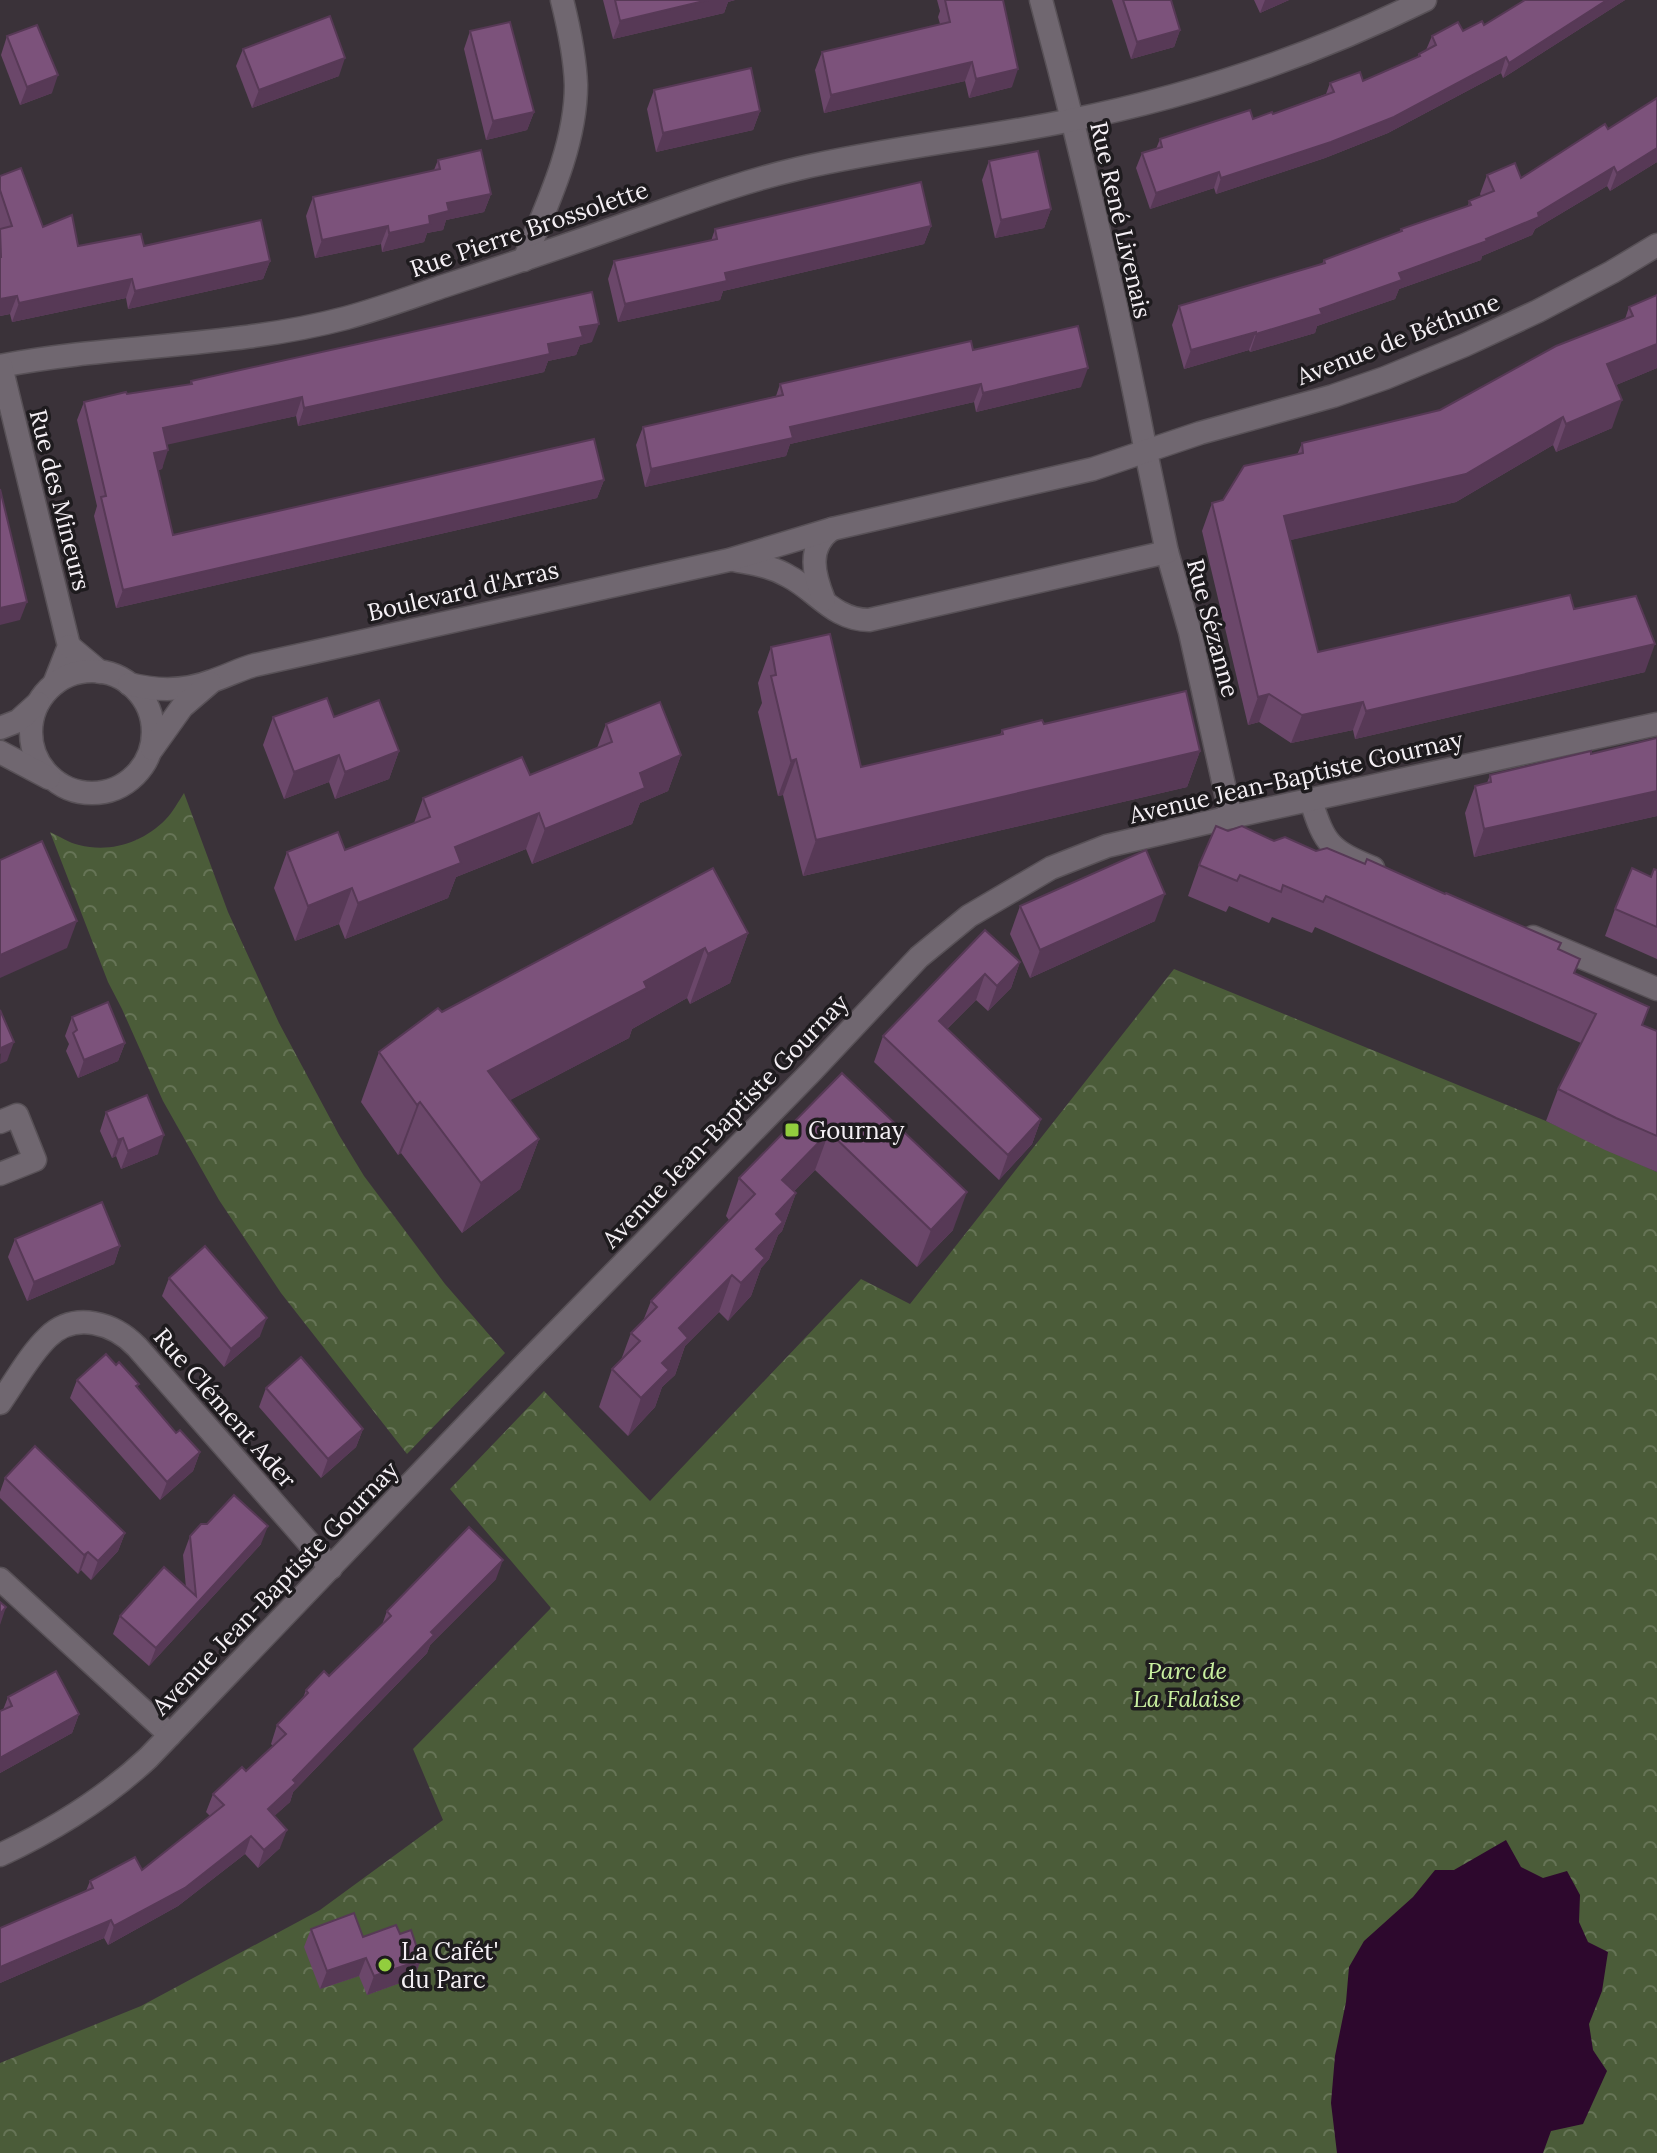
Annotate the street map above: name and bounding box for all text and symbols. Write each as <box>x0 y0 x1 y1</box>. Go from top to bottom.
street label: Rue René Livenais <box>1083 119 1159 321</box>
street label: Rue Pierre Brossolette <box>406 174 652 284</box>
street label: Avenue de Béthune <box>1291 286 1504 392</box>
street label: Rue des Mineurs <box>22 406 98 594</box>
street label: Boulevard d'Arras <box>364 554 562 628</box>
street label: Rue Sézanne <box>1180 555 1246 701</box>
street label: Avenue Jean-Baptiste Gournay <box>1125 723 1466 831</box>
street label: Avenue Jean-Baptiste Gournay <box>595 987 855 1255</box>
place label: Gournay <box>808 1115 905 1146</box>
marker: Gournay <box>783 1121 801 1139</box>
street label: Rue Clément Ader <box>147 1322 303 1495</box>
street label: Avenue Jean-Baptiste Gournay <box>145 1454 405 1722</box>
park label: Parc de La Falaise <box>1133 1655 1241 1714</box>
place label: La Cafét' du Parc <box>401 1936 498 1995</box>
marker: La Cafét' du Parc <box>376 1956 394 1974</box>

